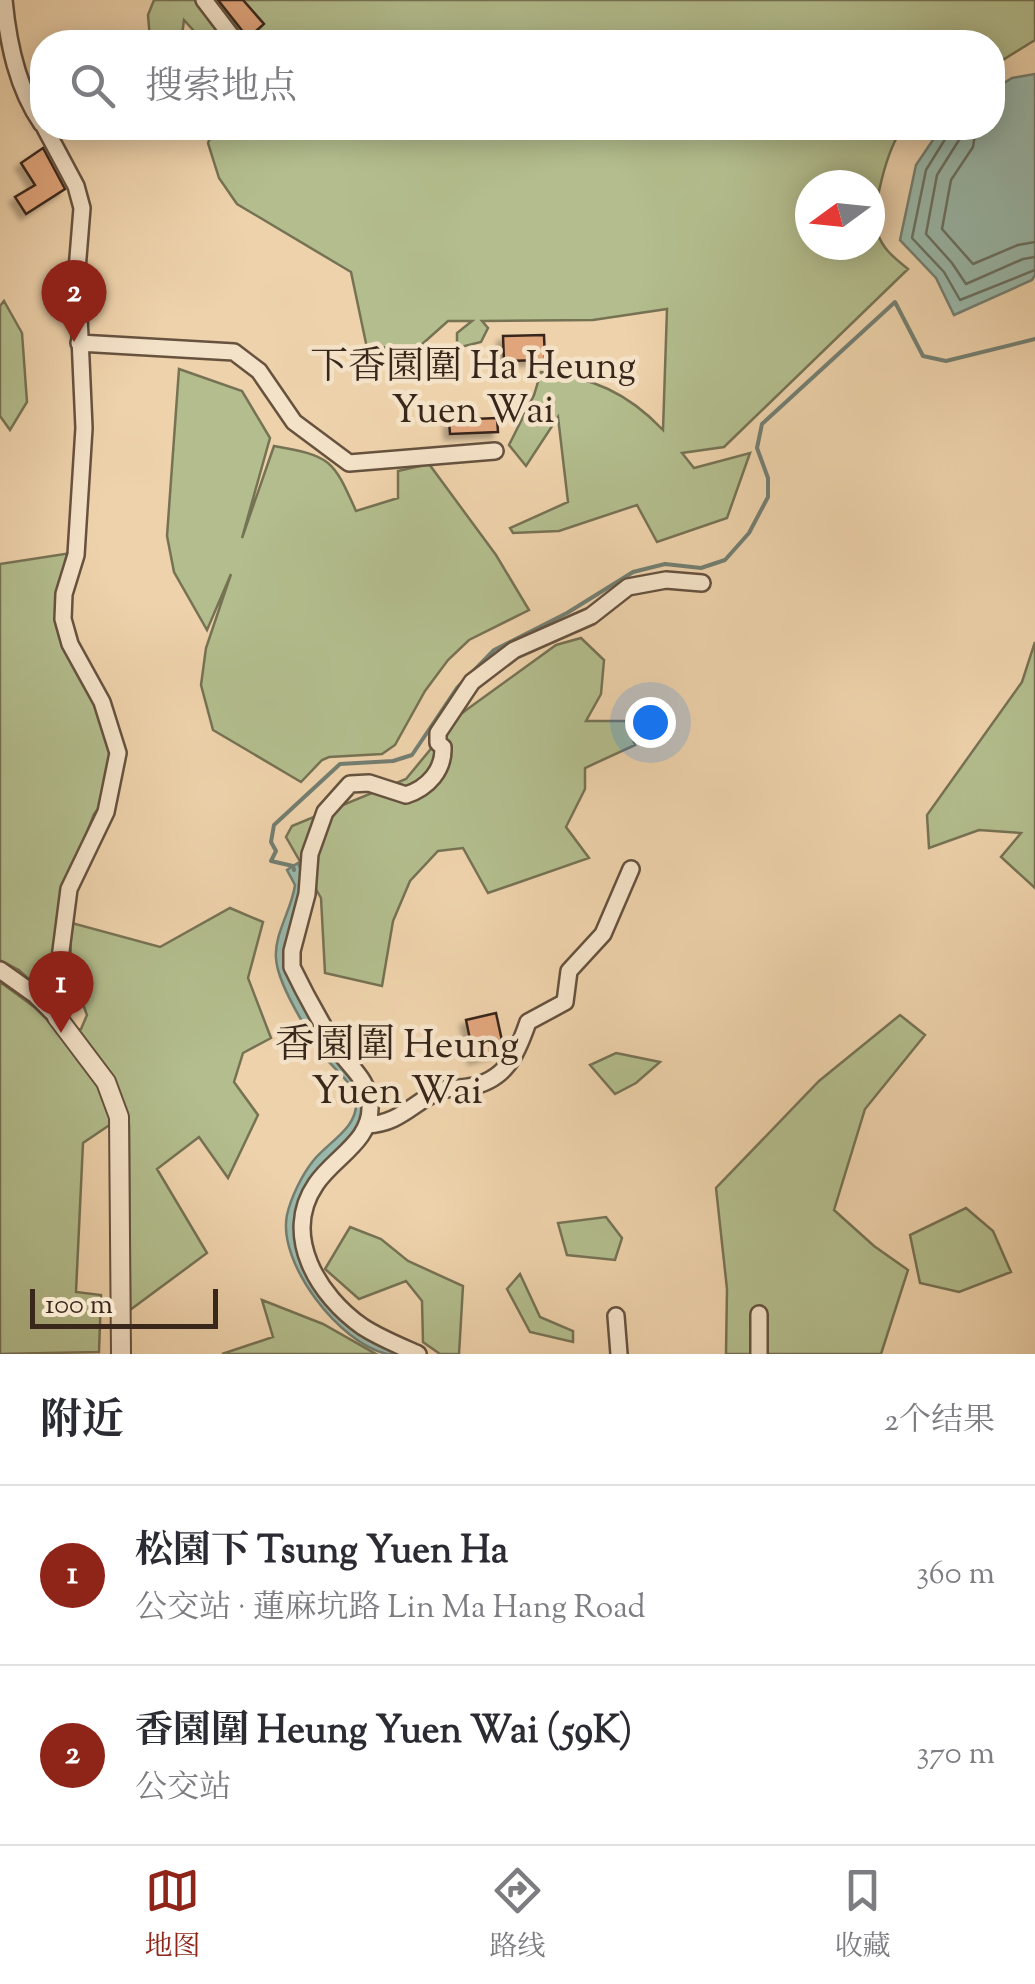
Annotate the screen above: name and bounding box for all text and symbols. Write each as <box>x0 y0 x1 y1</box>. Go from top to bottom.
search box <box>30 30 1005 140</box>
icon: search <box>65 58 120 113</box>
text: 搜索地点 <box>145 62 297 116</box>
north arrow <box>795 170 885 260</box>
pin: 2 <box>42 260 106 342</box>
district label: 下香園圍 Ha Heung Yuen Wai <box>310 342 636 440</box>
your location <box>625 697 676 748</box>
pin: 1 <box>28 950 94 1033</box>
district label: 香園圍 Heung Yuen Wai <box>275 1019 519 1122</box>
scale bar <box>30 1284 218 1328</box>
text: 100 m <box>45 1286 113 1326</box>
text: 附近 <box>40 1393 124 1453</box>
text: 2个结果 <box>884 1399 995 1445</box>
text: 松園下 Tsung Yuen Ha <box>135 1526 508 1580</box>
text: 1 <box>67 1552 78 1598</box>
text: 360 m <box>916 1552 995 1598</box>
text: 公交站 · 蓮麻坑路 Lin Ma Hang Road <box>135 1586 646 1632</box>
text: 香園圍 Heung Yuen Wai (59K) <box>135 1706 632 1760</box>
text: 2 <box>65 1732 80 1778</box>
text: 370 m <box>916 1732 995 1778</box>
text: 公交站 <box>135 1766 231 1812</box>
tab: 地图 <box>144 1863 201 1968</box>
tab: 路线 <box>489 1863 546 1968</box>
tab: 收藏 <box>834 1863 891 1968</box>

